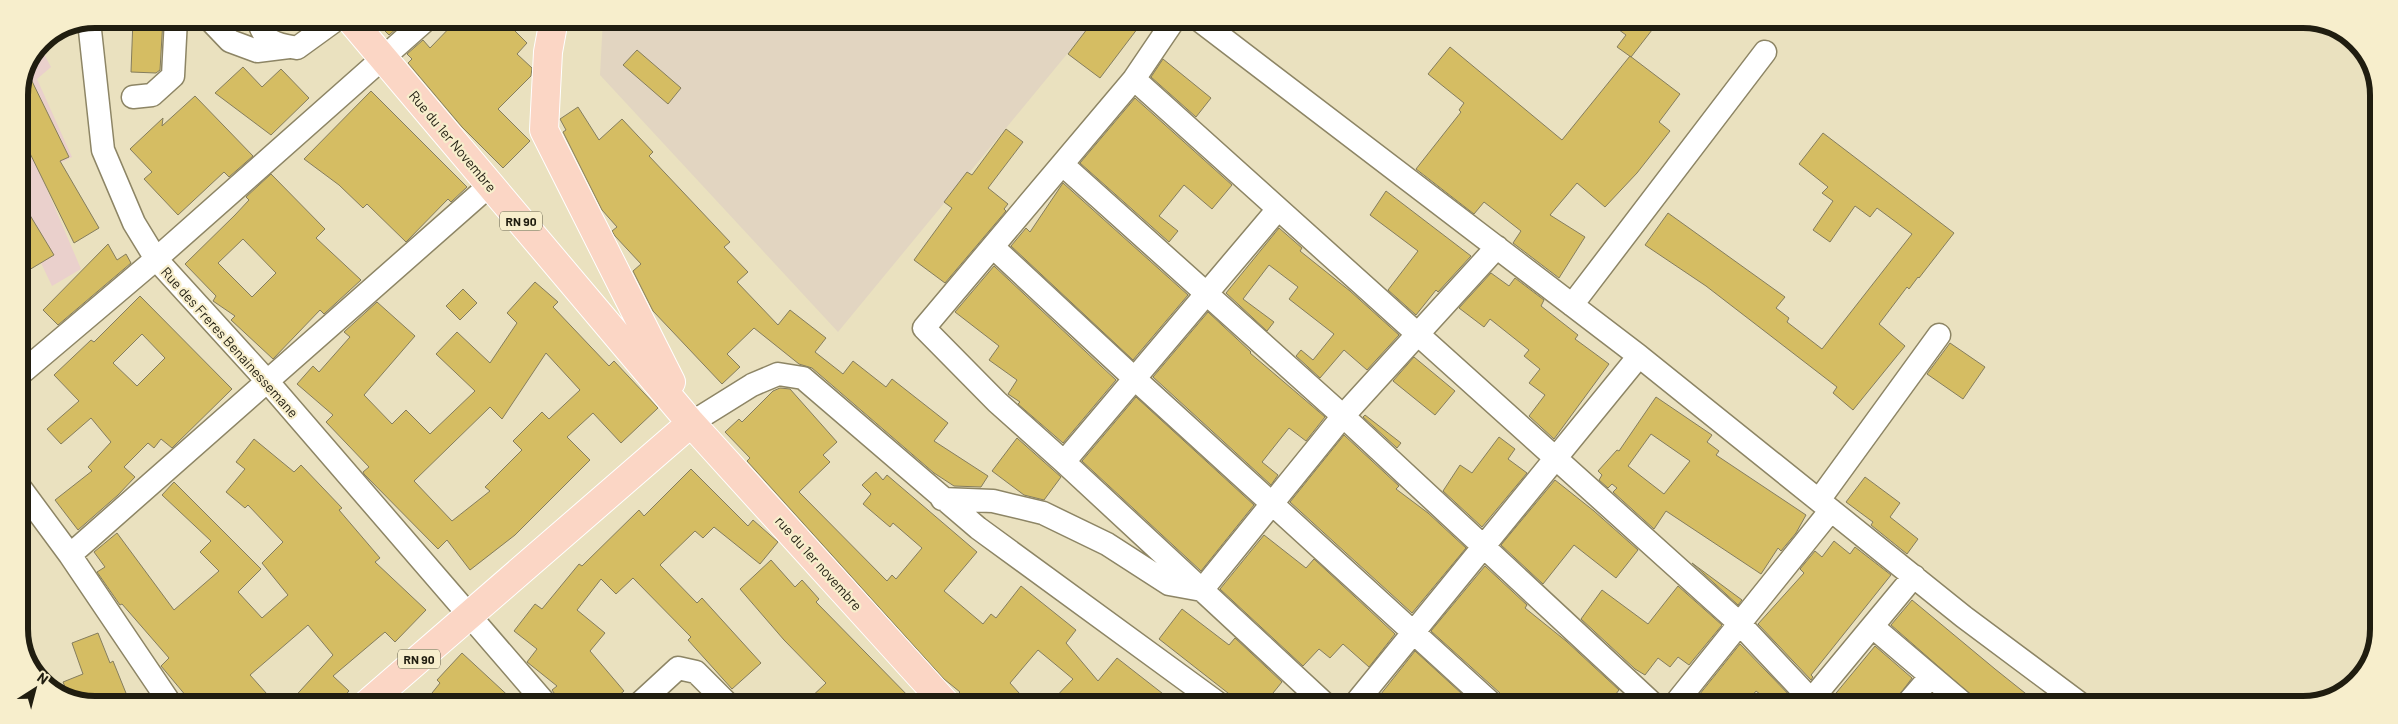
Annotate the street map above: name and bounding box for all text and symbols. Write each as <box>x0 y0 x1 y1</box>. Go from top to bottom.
street label: Rue du 1er Novembre <box>406 87 500 195</box>
road number: RN 90 <box>500 212 542 230</box>
street label: Rue des Freres Benainessemane <box>158 263 302 421</box>
street label: rue du 1er novembre <box>772 512 866 614</box>
road number: RN 90 <box>398 650 440 669</box>
north arrow <box>10 664 60 714</box>
text: N <box>34 668 52 688</box>

